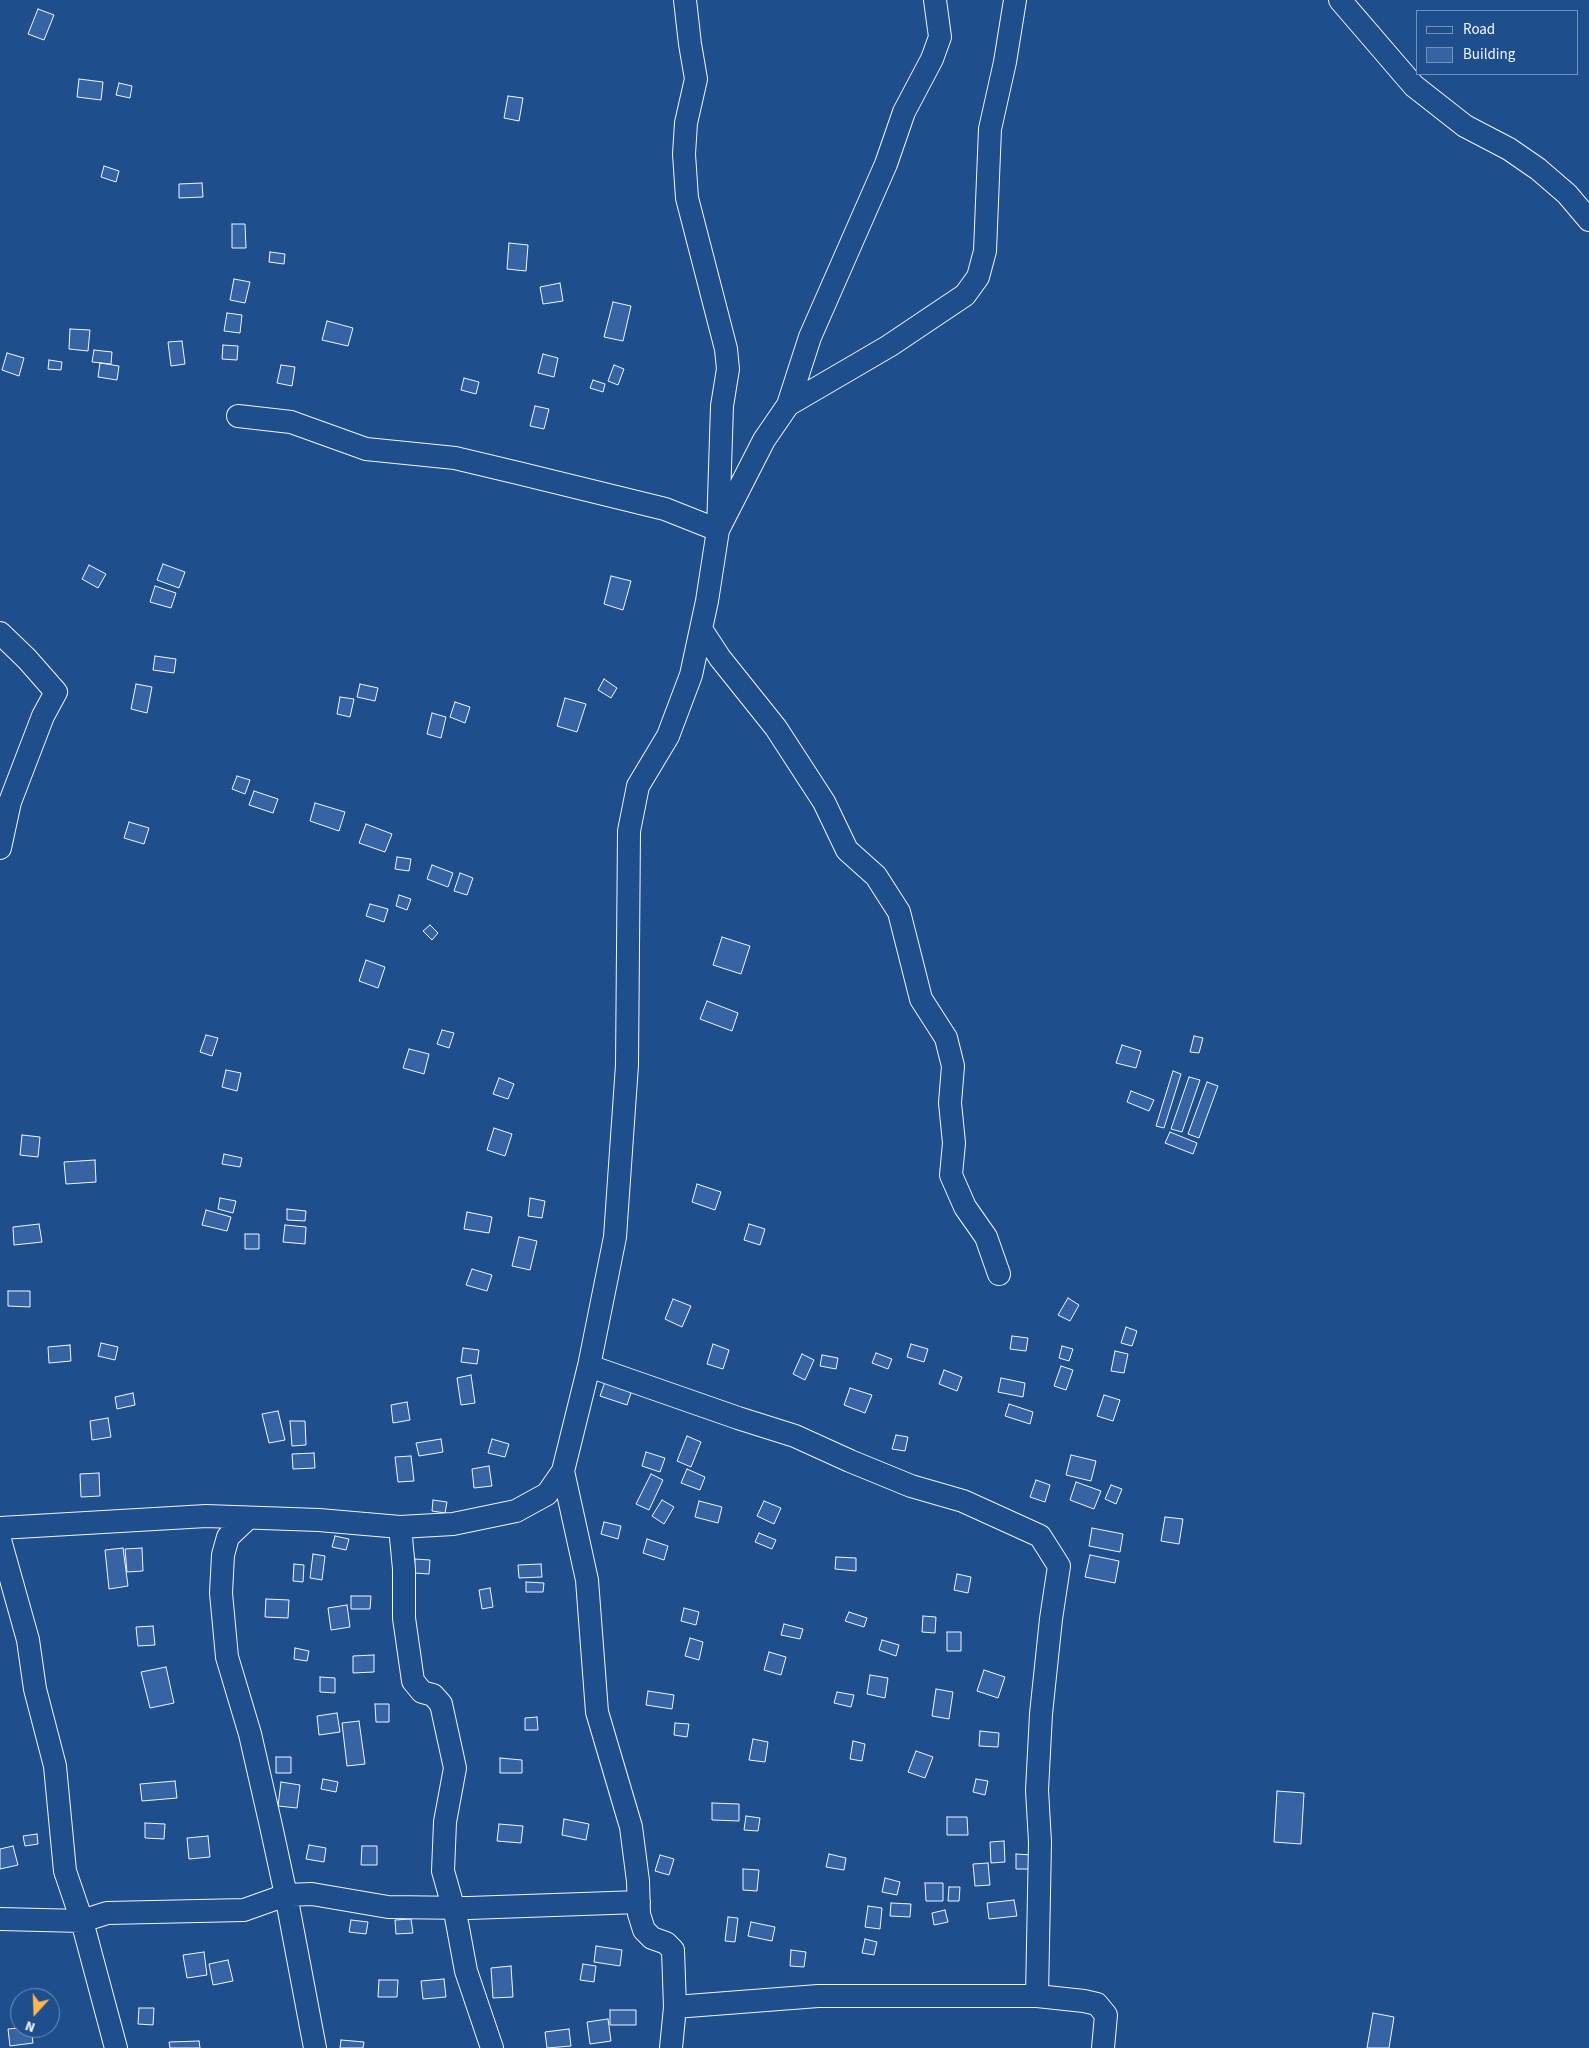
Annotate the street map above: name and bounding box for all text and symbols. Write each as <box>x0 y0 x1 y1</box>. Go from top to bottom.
legend <box>1416 10 1579 75</box>
text: Road <box>1463 19 1495 40</box>
text: Building <box>1463 44 1515 65</box>
north arrow <box>10 1988 60 2038</box>
text: N <box>22 2015 38 2037</box>

